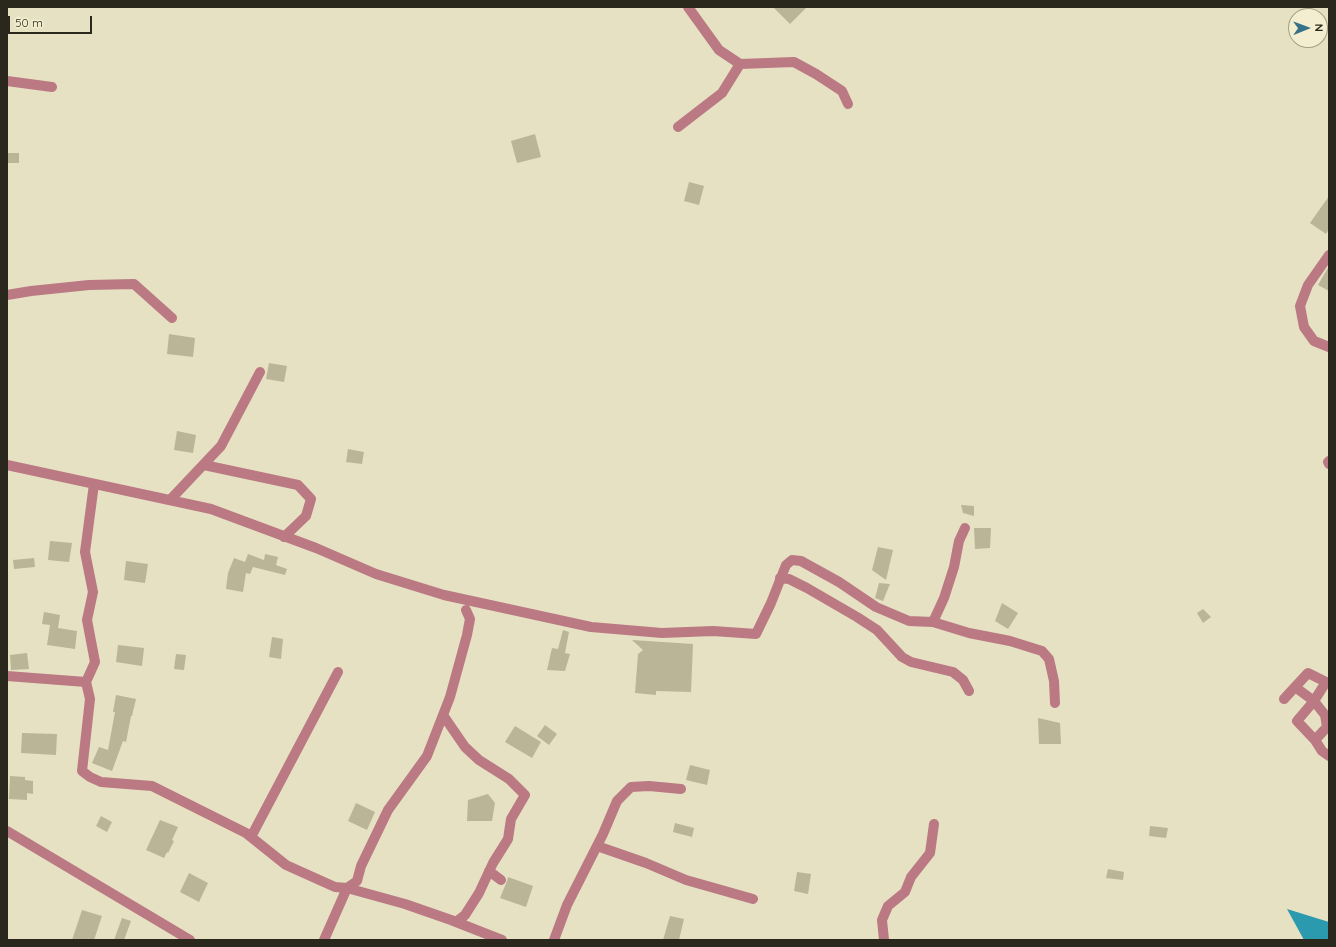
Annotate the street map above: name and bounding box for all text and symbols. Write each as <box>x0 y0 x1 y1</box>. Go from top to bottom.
scale bar <box>10 8 94 34</box>
north arrow <box>1288 8 1328 48</box>
text: 50 m <box>15 15 43 30</box>
text: N <box>1312 24 1326 32</box>

